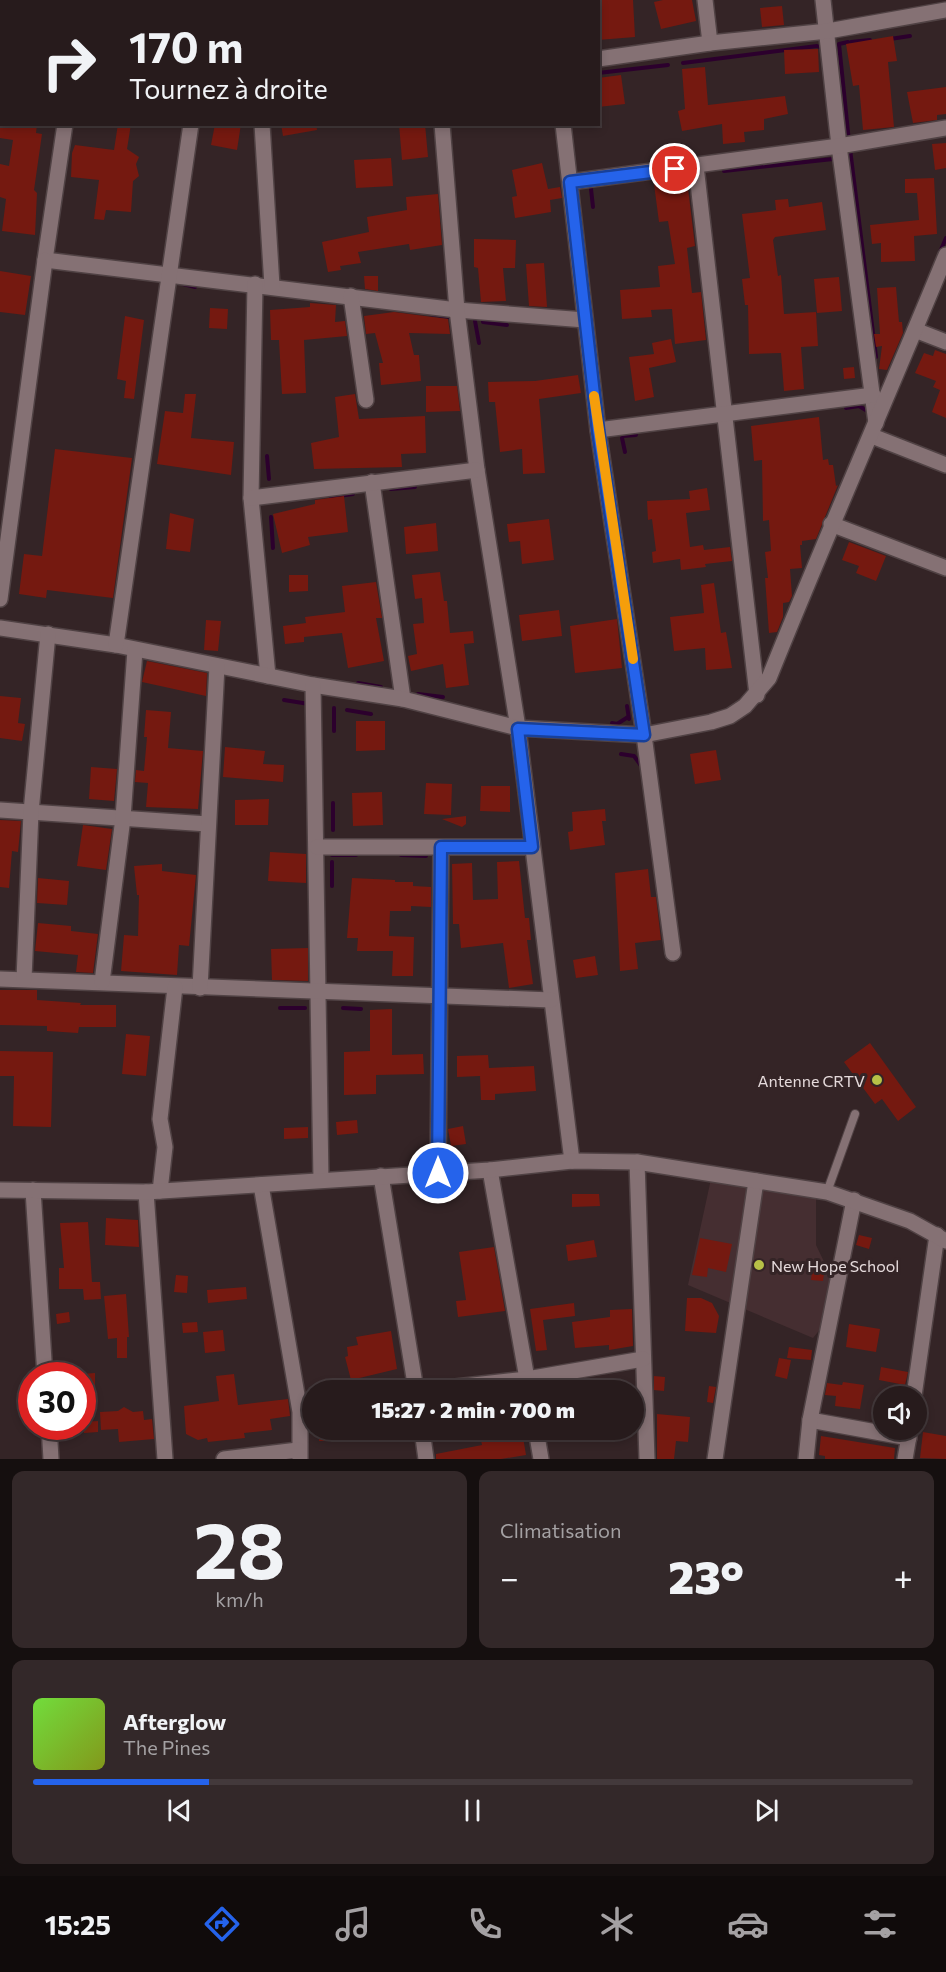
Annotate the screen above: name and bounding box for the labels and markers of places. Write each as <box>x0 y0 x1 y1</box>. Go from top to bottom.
pin <box>649 143 700 194</box>
place label: Antenne CRTV <box>757 1071 865 1090</box>
marker: Antenne CRTV <box>870 1073 884 1087</box>
place label: New Hope School <box>771 1256 899 1275</box>
marker: New Hope School <box>752 1258 766 1272</box>

